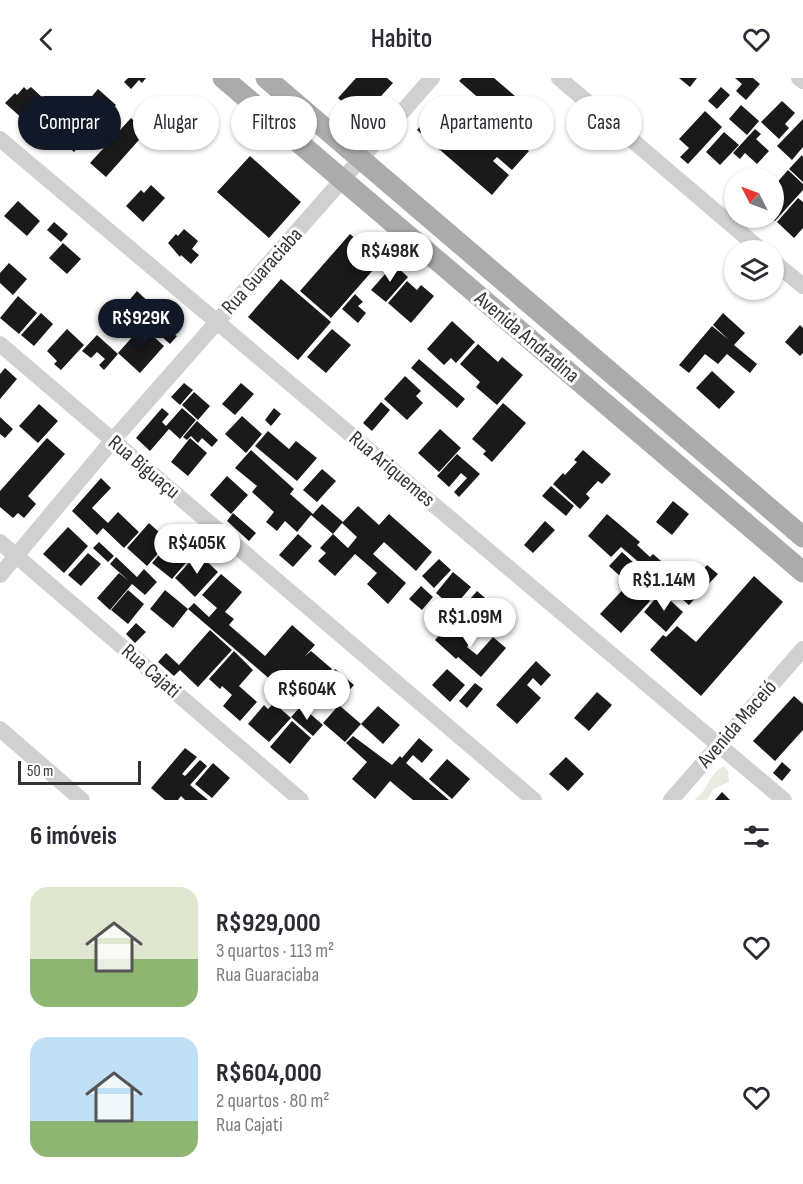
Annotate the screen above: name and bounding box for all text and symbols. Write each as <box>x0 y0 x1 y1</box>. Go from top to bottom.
icon: back <box>30 23 63 56</box>
text: Habito <box>371 23 432 55</box>
icon: heart <box>740 23 773 56</box>
chip: Comprar <box>18 96 121 150</box>
chip: Alugar <box>133 96 219 150</box>
chip: Filtros <box>231 96 317 150</box>
chip: Novo <box>329 96 407 150</box>
chip: Apartamento <box>419 96 554 150</box>
chip: Casa <box>566 96 642 150</box>
north arrow <box>724 168 784 228</box>
map controls <box>724 168 784 300</box>
street label: Rua Guaraciaba <box>216 222 308 320</box>
pin: R$498K <box>341 232 439 283</box>
text: R$498K <box>361 239 419 263</box>
button: layers <box>724 240 784 300</box>
street label: Avenida Andradina <box>469 285 584 388</box>
pin: R$929K <box>92 299 190 350</box>
text: R$929K <box>112 306 170 330</box>
street label: Rua Ariquemes <box>344 426 440 512</box>
street label: Rua Biguaçu <box>103 430 185 504</box>
pin: R$405K <box>148 524 246 575</box>
text: R$405K <box>168 531 226 555</box>
pin: R$1.14M <box>609 561 719 612</box>
text: R$1.14M <box>632 568 696 592</box>
pin: R$1.09M <box>415 598 525 649</box>
text: R$1.09M <box>438 605 502 629</box>
street label: Rua Cajati <box>116 639 186 703</box>
pin: R$604K <box>258 670 356 721</box>
street label: Avenida Maceió <box>691 675 782 774</box>
text: R$604K <box>278 677 336 701</box>
scale bar <box>18 758 141 786</box>
text: 50 m <box>27 762 53 781</box>
icon: filters <box>740 820 773 853</box>
text: 6 imóveis <box>30 821 117 852</box>
text: R$929,000 <box>216 908 321 939</box>
icon: home <box>78 911 150 983</box>
icon: heart <box>740 931 773 964</box>
text: 3 quartos · 113 m² <box>216 939 334 963</box>
text: Rua Guaraciaba <box>216 963 319 987</box>
text: R$604,000 <box>216 1058 322 1089</box>
icon: home <box>78 1061 150 1133</box>
icon: heart <box>740 1081 773 1114</box>
text: 2 quartos · 80 m² <box>216 1089 329 1113</box>
text: Rua Cajati <box>216 1113 283 1137</box>

